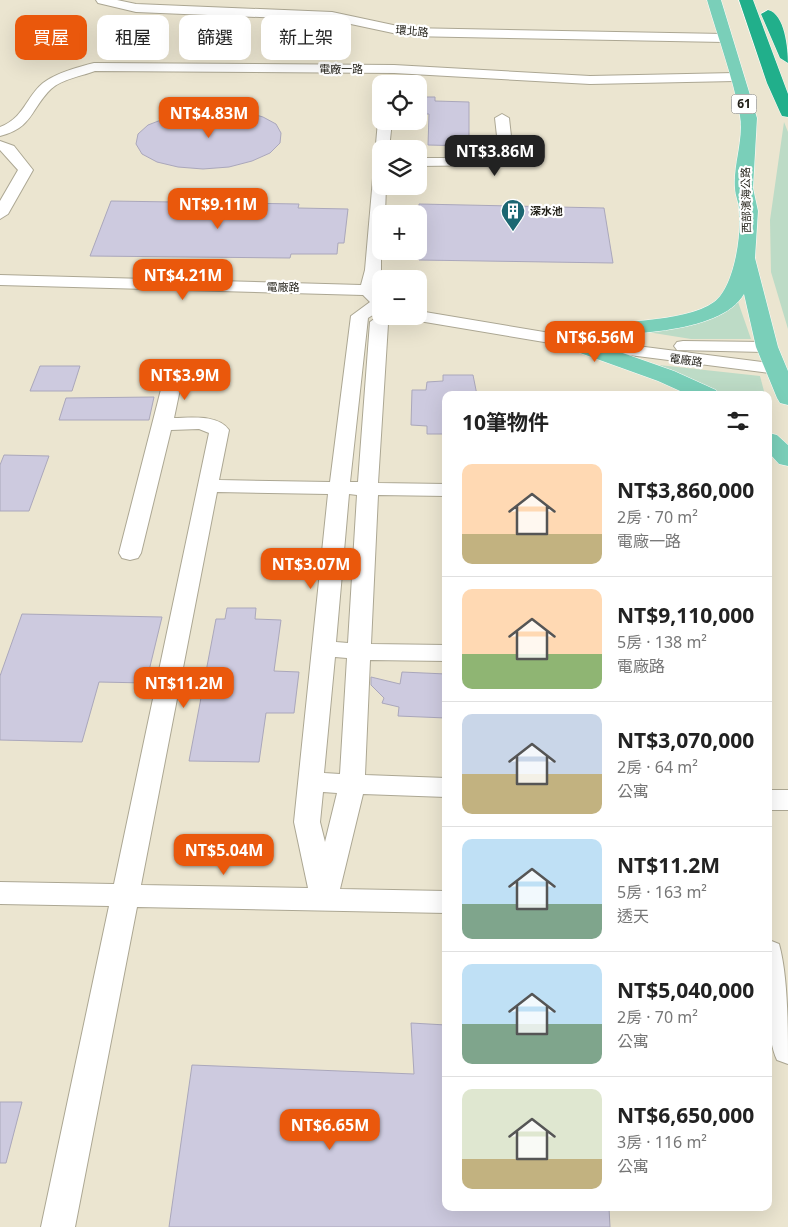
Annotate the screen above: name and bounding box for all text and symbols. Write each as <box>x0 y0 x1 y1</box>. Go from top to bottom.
chip: 買屋 <box>15 15 87 60</box>
chip: 租屋 <box>97 15 169 60</box>
chip: 篩選 <box>179 15 251 60</box>
chip: 新上架 <box>261 15 351 60</box>
street label: 環北路 <box>395 22 429 39</box>
street label: 電廠一路 <box>319 61 363 76</box>
map controls <box>372 75 427 325</box>
button: locate <box>372 75 427 130</box>
road number: 61 <box>732 95 756 114</box>
pin: NT$4.83M <box>157 96 261 139</box>
text: NT$4.83M <box>170 102 248 124</box>
pin: NT$3.86M <box>443 134 547 177</box>
button: layers <box>372 140 427 195</box>
text: NT$3.86M <box>456 140 534 162</box>
street label: 西部濱海公路 <box>737 167 754 233</box>
pin: NT$9.11M <box>166 188 270 230</box>
text: NT$9.11M <box>179 193 257 215</box>
building icon: 深水池 <box>500 198 526 232</box>
place label: 深水池 <box>530 203 563 218</box>
button: + <box>372 205 427 260</box>
pin: NT$4.21M <box>131 258 235 301</box>
text: NT$4.21M <box>144 264 222 286</box>
button: − <box>372 270 427 325</box>
street label: 電廠路 <box>266 279 300 294</box>
pin: NT$6.56M <box>543 320 647 363</box>
text: NT$6.56M <box>556 326 634 348</box>
street label: 電廠路 <box>669 350 703 369</box>
pin: NT$3.9M <box>139 358 231 401</box>
text: NT$3.9M <box>150 364 220 386</box>
icon: filters <box>724 407 752 435</box>
text: 10筆物件 <box>462 408 549 436</box>
text: NT$3,860,000 <box>617 476 754 504</box>
icon: home <box>502 484 562 544</box>
text: 2房 · 70 m² <box>617 506 698 528</box>
text: 電廠一路 <box>617 530 681 552</box>
pin: NT$3.07M <box>259 548 363 590</box>
text: NT$3.07M <box>272 553 350 575</box>
text: NT$9,110,000 <box>617 601 754 629</box>
icon: home <box>502 609 562 669</box>
text: 5房 · 138 m² <box>617 631 707 653</box>
text: 電廠路 <box>617 655 665 677</box>
pin: NT$11.2M <box>132 666 236 709</box>
text: NT$11.2M <box>145 672 223 694</box>
text: NT$3,070,000 <box>617 726 754 754</box>
icon: home <box>502 734 562 794</box>
text: 2房 · 64 m² <box>617 756 698 778</box>
text: 公寓 <box>617 780 649 802</box>
pin: NT$5.04M <box>172 834 276 876</box>
text: NT$5.04M <box>185 839 263 861</box>
text: NT$11.2M <box>617 851 720 879</box>
icon: home <box>502 859 562 919</box>
text: 5房 · 163 m² <box>617 881 707 903</box>
text: 透天 <box>617 905 649 927</box>
text: NT$5,040,000 <box>617 976 754 1004</box>
icon: home <box>502 984 562 1044</box>
text: 2房 · 70 m² <box>617 1006 698 1028</box>
text: 公寓 <box>617 1030 649 1052</box>
text: NT$6,650,000 <box>617 1101 754 1129</box>
pin: NT$6.65M <box>278 1108 382 1151</box>
icon: home <box>502 1109 562 1169</box>
text: NT$6.65M <box>291 1114 369 1136</box>
text: 3房 · 116 m² <box>617 1131 707 1153</box>
text: 公寓 <box>617 1155 649 1177</box>

